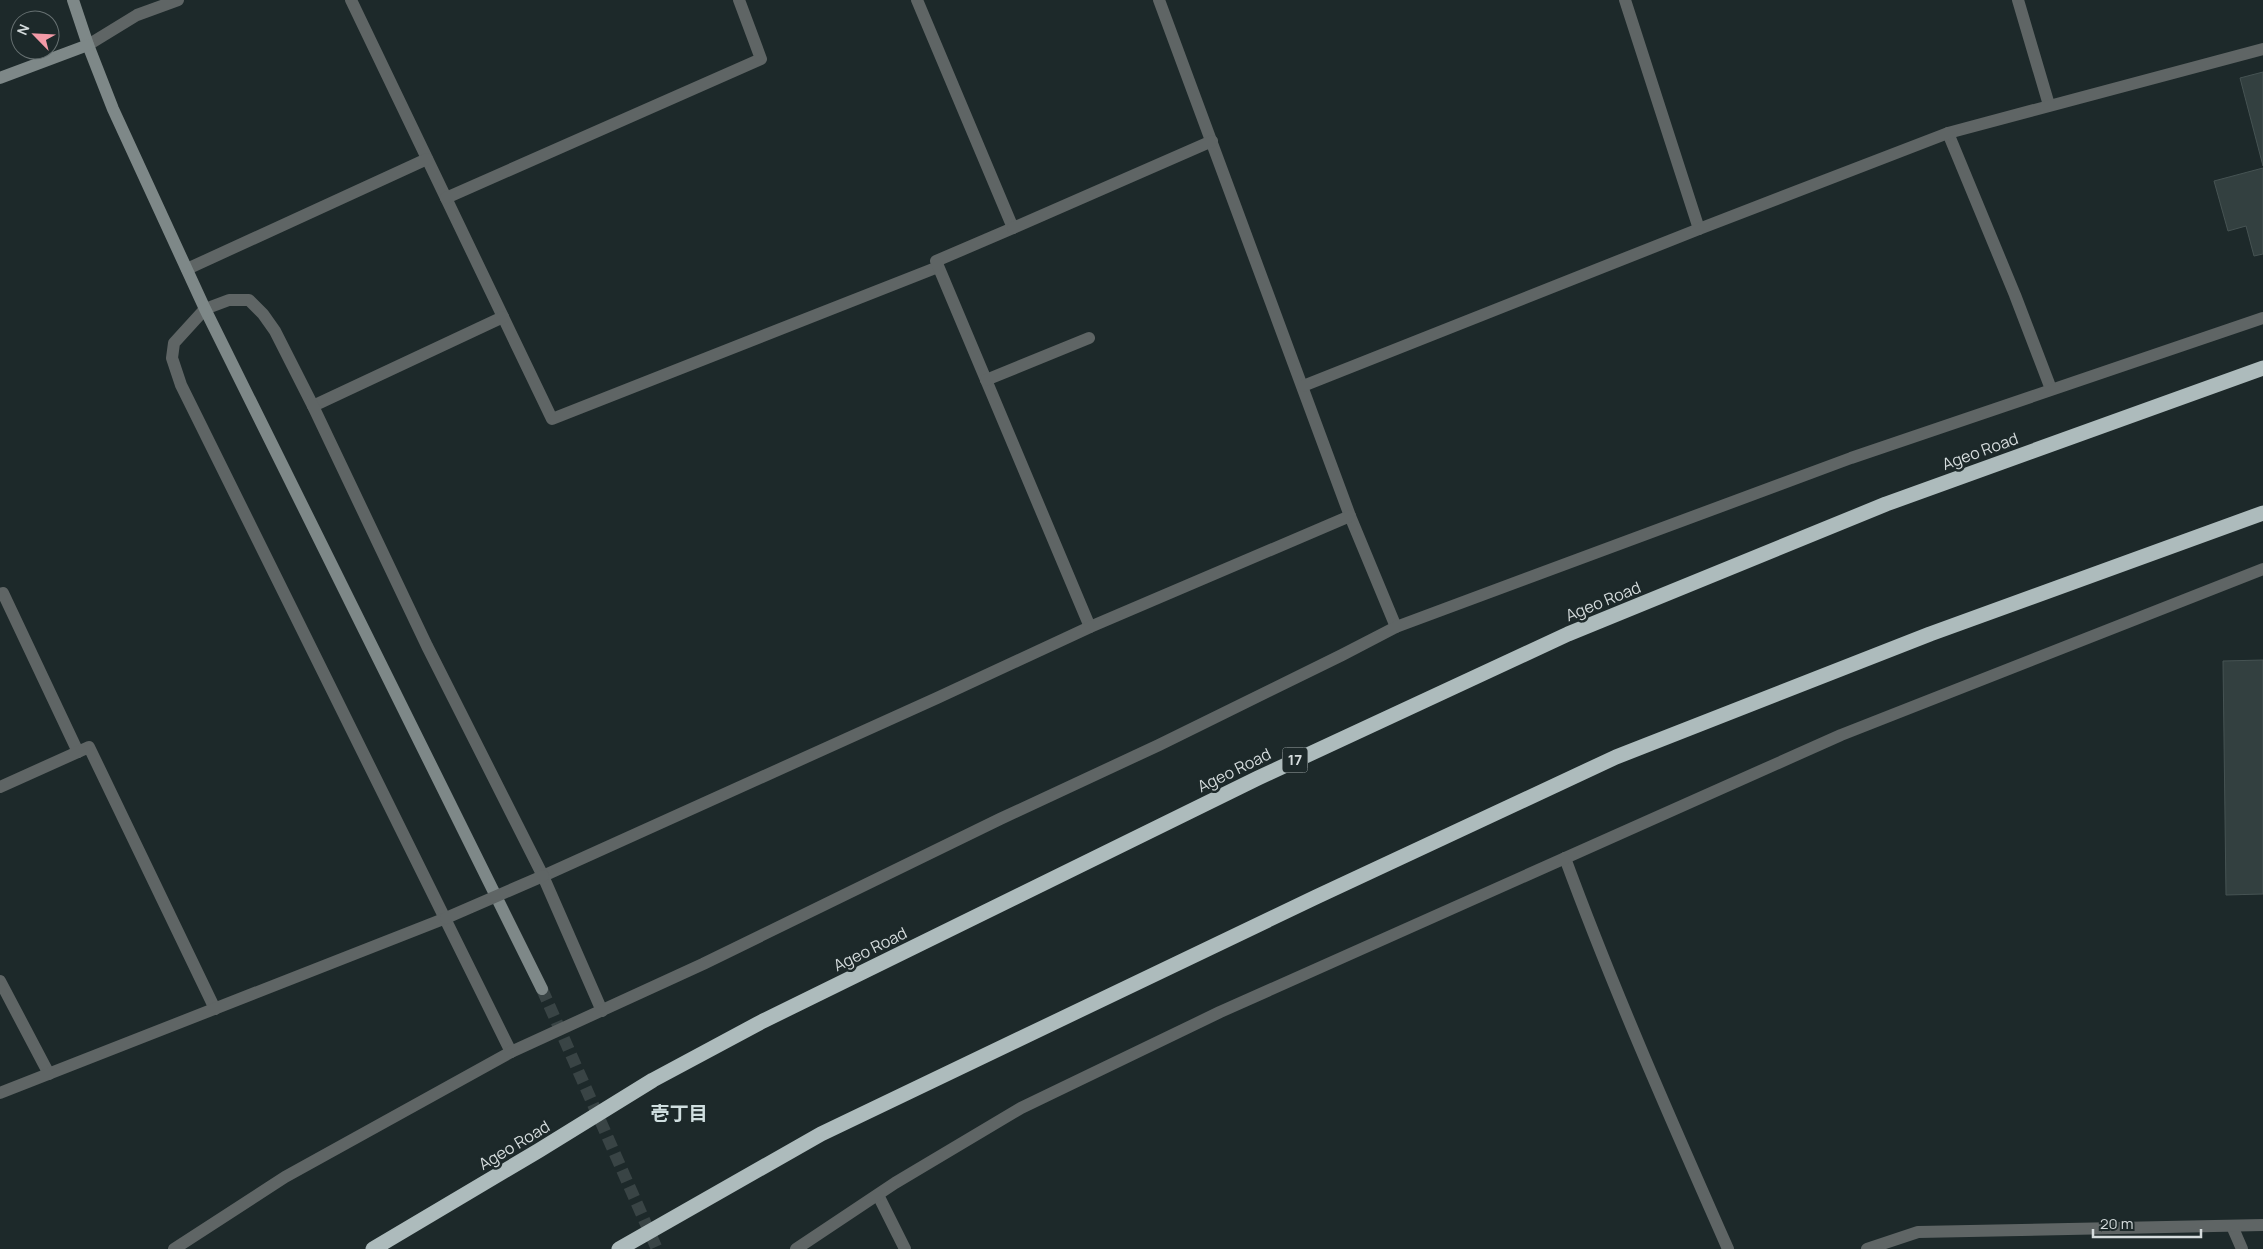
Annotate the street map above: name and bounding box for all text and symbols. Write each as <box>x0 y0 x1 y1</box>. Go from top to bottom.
north arrow <box>10 10 60 60</box>
text: N <box>12 21 33 38</box>
street label: Ageo Road <box>1939 427 2021 475</box>
street label: Ageo Road <box>1562 576 1644 626</box>
street label: Ageo Road <box>1193 743 1275 797</box>
road number: 17 <box>1282 748 1308 772</box>
street label: Ageo Road <box>829 922 911 976</box>
district label: 壱丁目 <box>650 1100 708 1126</box>
street label: Ageo Road <box>474 1115 554 1175</box>
scale bar <box>2093 1206 2200 1238</box>
text: 20 m <box>2100 1213 2133 1234</box>

